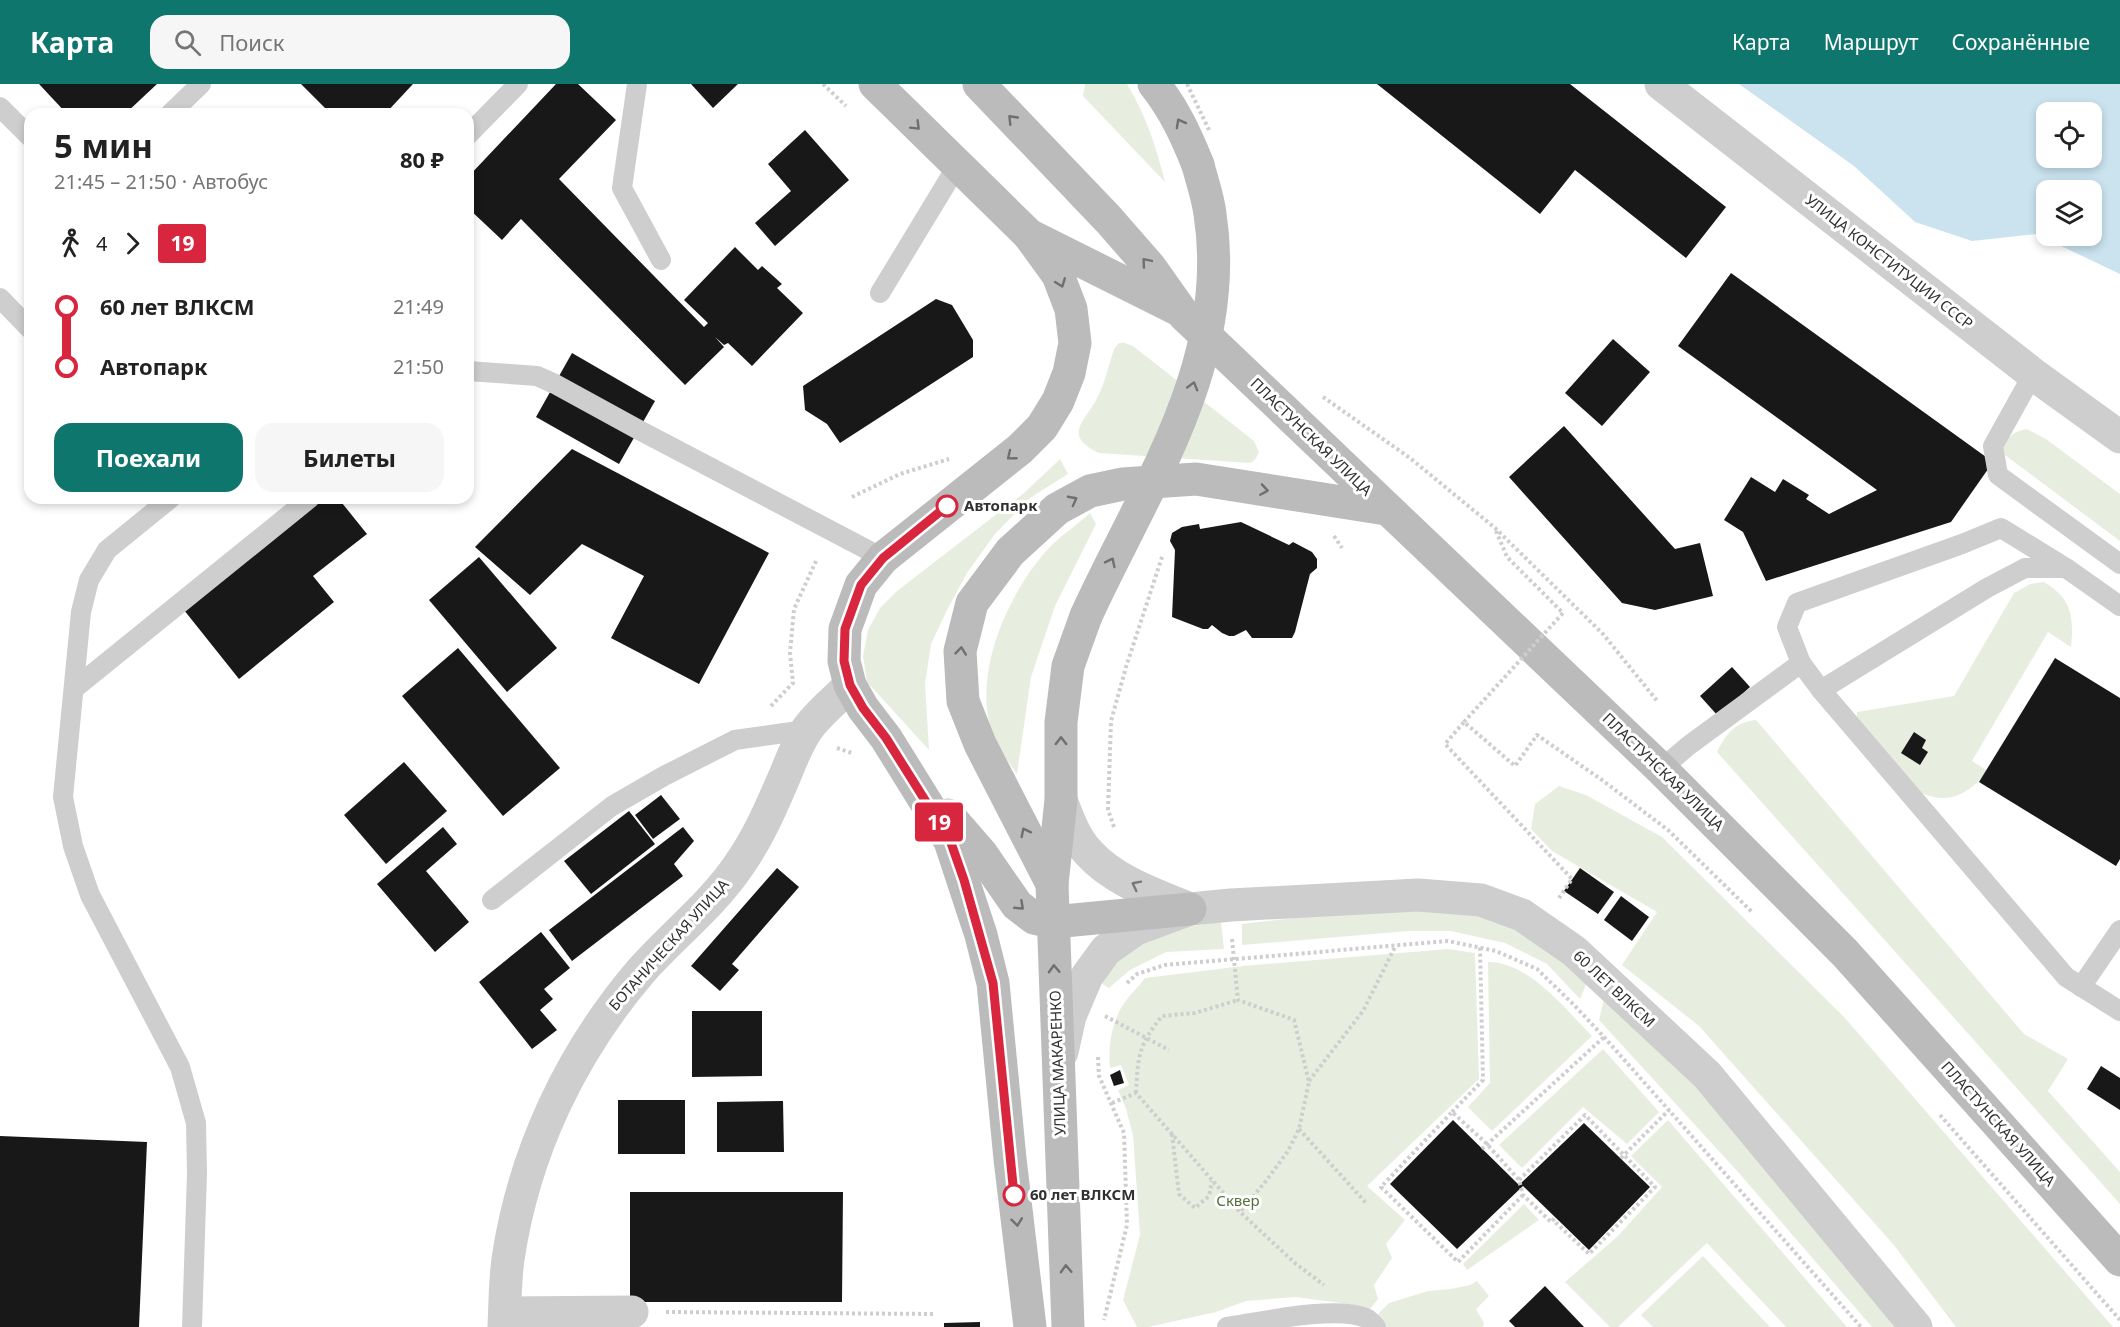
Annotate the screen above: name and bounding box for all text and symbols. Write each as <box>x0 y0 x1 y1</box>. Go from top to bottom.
search box <box>150 15 570 69</box>
text: Карта <box>30 23 114 61</box>
icon: search <box>171 26 204 59</box>
text: Поиск <box>219 27 285 57</box>
text: Карта <box>1732 28 1791 56</box>
text: Маршрут <box>1824 28 1919 56</box>
text: Сохранённые <box>1952 28 2090 56</box>
map controls <box>2036 102 2102 246</box>
button: locate <box>2036 102 2102 168</box>
one-way arrow <box>1009 116 1020 127</box>
one-way arrow <box>909 118 920 129</box>
one-way arrow <box>1176 118 1187 129</box>
text: 5 мин <box>54 123 153 168</box>
text: 80 ₽ <box>400 144 444 174</box>
text: 21:45 – 21:50 · Автобус <box>54 168 268 195</box>
button: layers <box>2036 180 2102 246</box>
street label: УЛИЦА КОНСТИТУЦИИ СССР <box>1802 189 1978 333</box>
icon: walk <box>54 227 87 260</box>
icon: forward <box>116 227 149 260</box>
text: 19 <box>170 229 194 257</box>
text: 4 <box>96 230 107 257</box>
one-way arrow <box>1142 258 1153 269</box>
one-way arrow <box>1054 278 1067 288</box>
text: 60 лет ВЛКСМ <box>100 291 255 321</box>
text: 21:49 <box>393 293 444 320</box>
text: Автопарк <box>100 351 208 381</box>
text: 21:50 <box>393 353 444 380</box>
street label: ПЛАСТУНСКАЯ УЛИЦА <box>1247 373 1377 500</box>
one-way arrow <box>1186 381 1198 392</box>
button: Поехали <box>54 423 243 492</box>
button: Билеты <box>255 423 444 492</box>
one-way arrow <box>1007 449 1018 460</box>
one-way arrow <box>1259 484 1268 496</box>
marker: Автопарк <box>936 495 958 517</box>
place label: Автопарк <box>964 495 1038 515</box>
one-way arrow <box>1067 496 1077 507</box>
one-way arrow <box>1103 558 1115 569</box>
one-way arrow <box>954 647 967 656</box>
street label: ПЛАСТУНСКАЯ УЛИЦА <box>1599 708 1729 835</box>
one-way arrow <box>1055 737 1067 746</box>
line badge: 19 <box>912 802 966 842</box>
text: 19 <box>927 808 951 836</box>
one-way arrow <box>1021 827 1033 838</box>
street label: БОТАНИЧЕСКАЯ УЛИЦА <box>604 874 733 1014</box>
one-way arrow <box>1132 881 1143 892</box>
one-way arrow <box>1014 899 1024 910</box>
street label: 60 ЛЕТ ВЛКСМ <box>1570 945 1660 1031</box>
one-way arrow <box>1048 964 1061 973</box>
street label: УЛИЦА МАКАРЕНКО <box>1044 990 1070 1136</box>
street label: ПЛАСТУНСКАЯ УЛИЦА <box>1937 1057 2060 1190</box>
marker: 60 лет ВЛКСМ <box>1003 1184 1025 1206</box>
place label: 60 лет ВЛКСМ <box>1030 1184 1135 1204</box>
park label: Сквер <box>1216 1190 1260 1210</box>
one-way arrow <box>1011 1217 1023 1226</box>
one-way arrow <box>1059 1264 1072 1273</box>

